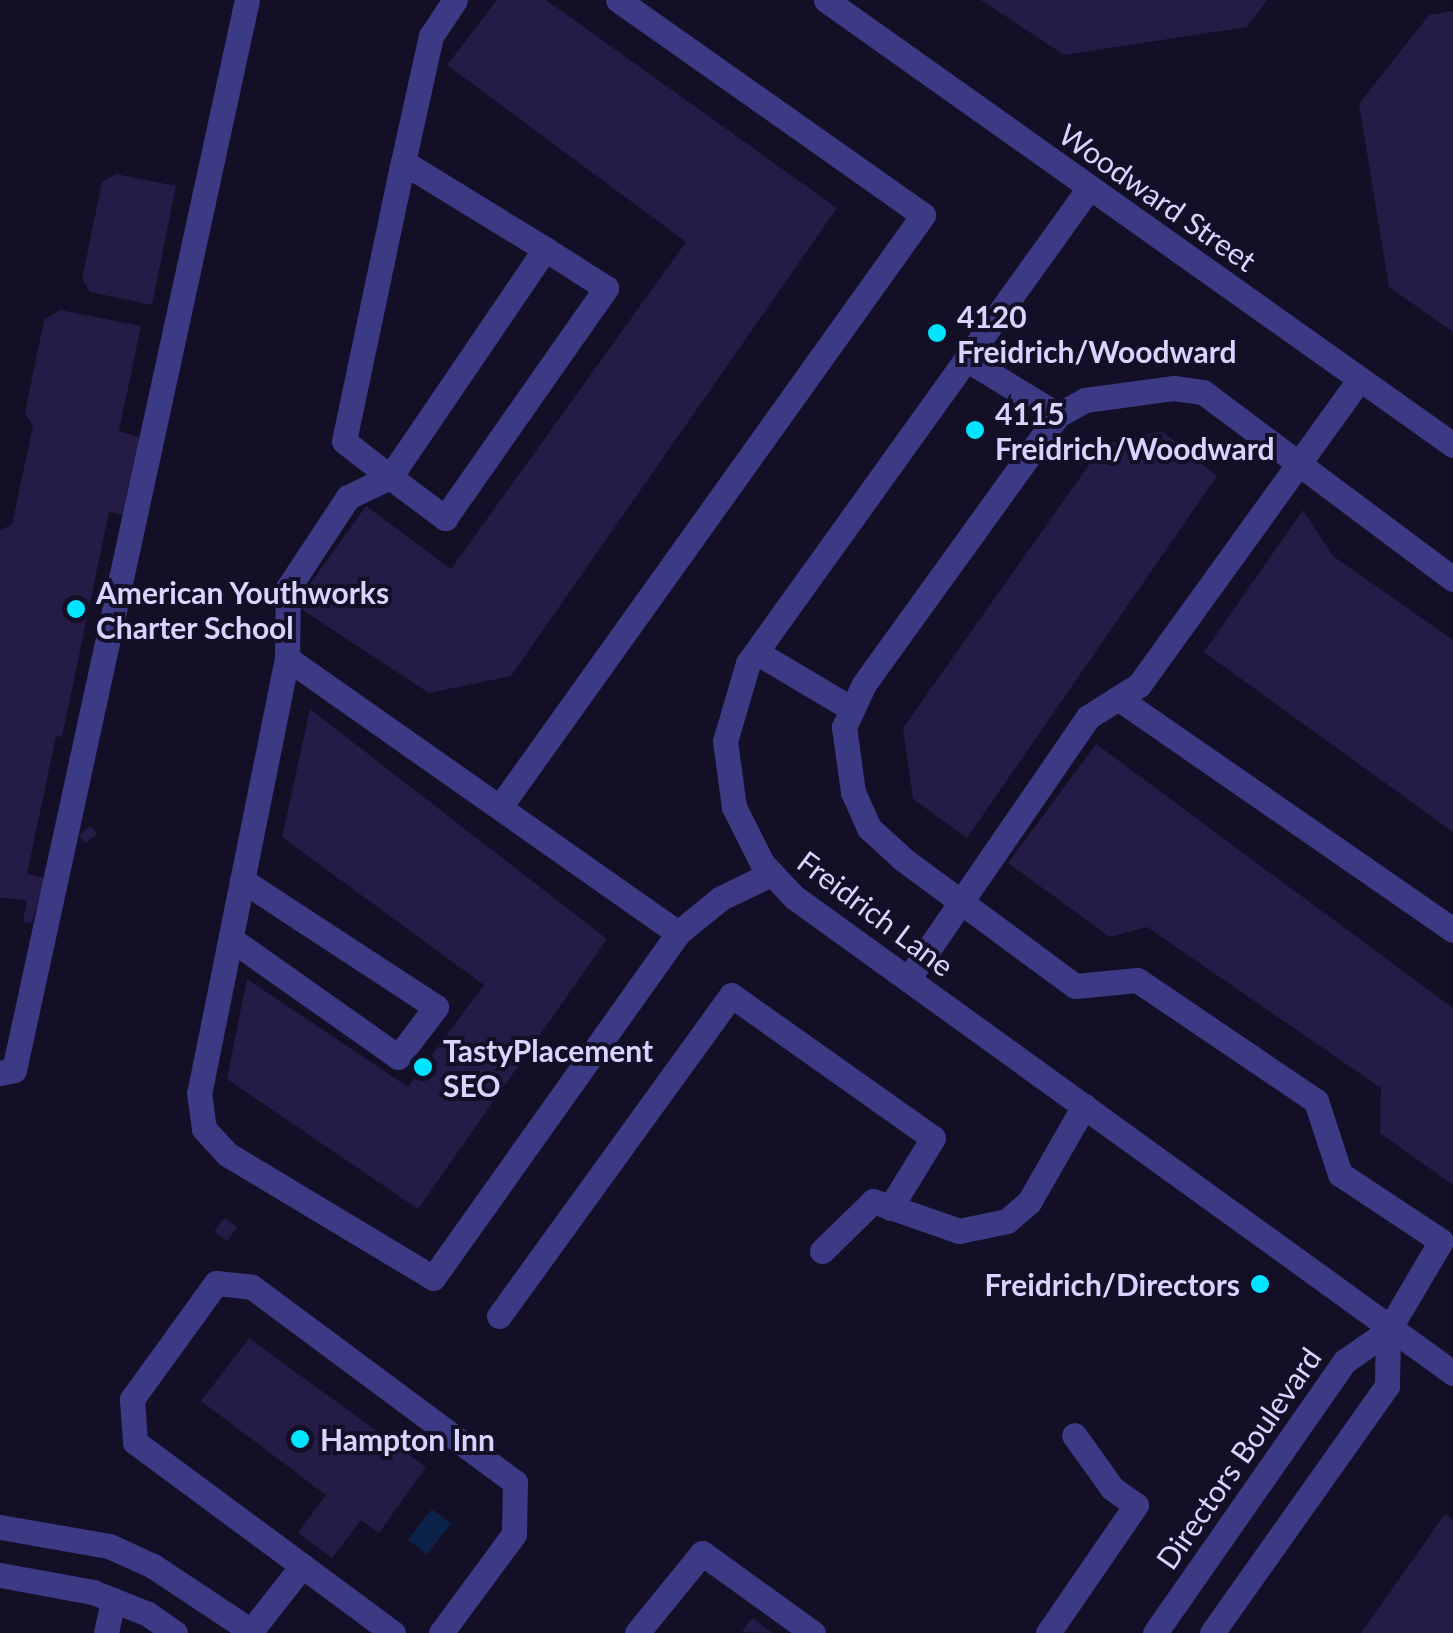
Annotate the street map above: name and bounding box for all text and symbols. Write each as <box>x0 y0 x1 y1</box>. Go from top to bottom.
street label: Woodward Street <box>1053 116 1263 278</box>
place label: 4120 Freidrich/Woodward <box>957 298 1236 368</box>
marker: 4120 Freidrich/Woodward <box>926 322 948 344</box>
place label: 4115 Freidrich/Woodward <box>995 395 1274 466</box>
marker: 4115 Freidrich/Woodward <box>964 419 986 441</box>
place label: American Youthworks Charter School <box>96 574 390 644</box>
marker: American Youthworks Charter School <box>65 598 87 620</box>
street label: Freidrich Lane <box>791 843 961 983</box>
place label: TastyPlacement SEO <box>443 1032 653 1102</box>
marker: TastyPlacement SEO <box>412 1056 434 1078</box>
place label: Freidrich/Directors <box>985 1266 1240 1302</box>
marker: Freidrich/Directors <box>1249 1273 1271 1295</box>
street label: Directors Boulevard <box>1148 1340 1328 1576</box>
place label: Hampton Inn <box>320 1421 495 1457</box>
marker: Hampton Inn <box>289 1428 311 1450</box>

